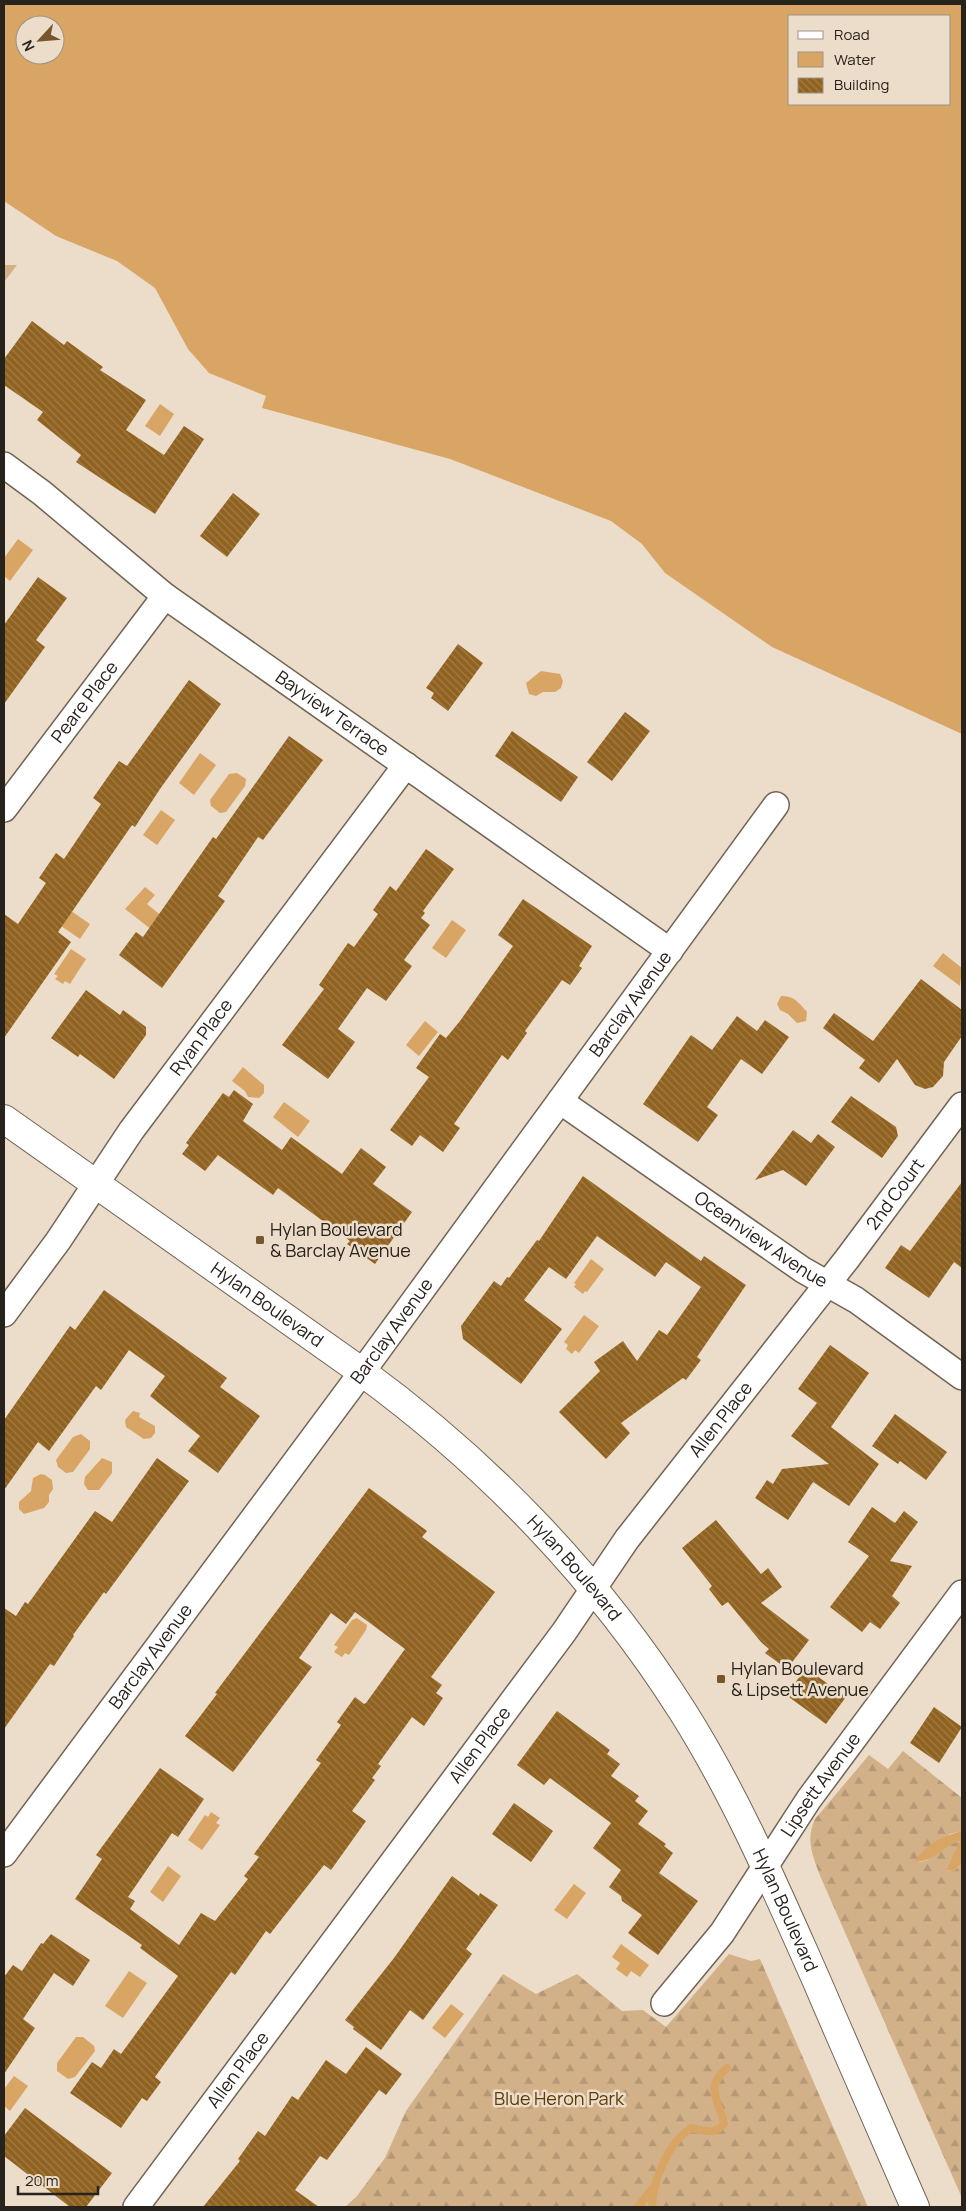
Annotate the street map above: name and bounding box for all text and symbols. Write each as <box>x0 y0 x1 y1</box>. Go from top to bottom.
north arrow <box>15 15 65 65</box>
legend <box>788 15 951 105</box>
text: Road <box>834 24 870 45</box>
text: N <box>17 37 39 55</box>
text: Water <box>834 49 876 70</box>
text: Building <box>834 74 889 95</box>
street label: Peare Place <box>45 656 123 747</box>
street label: Bayview Terrace <box>271 664 394 761</box>
street label: Barclay Avenue <box>583 946 677 1061</box>
street label: Ryan Place <box>164 993 237 1080</box>
street label: 2nd Court <box>860 1153 929 1234</box>
street label: Oceanview Avenue <box>690 1185 832 1292</box>
place label: Hylan Boulevard & Barclay Avenue <box>270 1217 411 1262</box>
marker: Hylan Boulevard & Barclay Avenue <box>254 1234 266 1246</box>
street label: Hylan Boulevard <box>206 1256 329 1352</box>
street label: Barclay Avenue <box>344 1273 438 1388</box>
street label: Allen Place <box>683 1376 757 1462</box>
street label: Hylan Boulevard <box>522 1509 628 1625</box>
street label: Barclay Avenue <box>103 1598 197 1713</box>
place label: Hylan Boulevard & Lipsett Avenue <box>731 1656 869 1701</box>
marker: Hylan Boulevard & Lipsett Avenue <box>715 1673 727 1685</box>
street label: Allen Place <box>443 1701 516 1787</box>
street label: Lipsett Avenue <box>775 1727 865 1841</box>
street label: Hylan Boulevard <box>748 1844 824 1975</box>
street label: Allen Place <box>201 2026 274 2112</box>
park label: Blue Heron Park <box>494 2086 625 2110</box>
scale bar <box>18 2164 98 2196</box>
text: 20 m <box>25 2170 58 2191</box>

